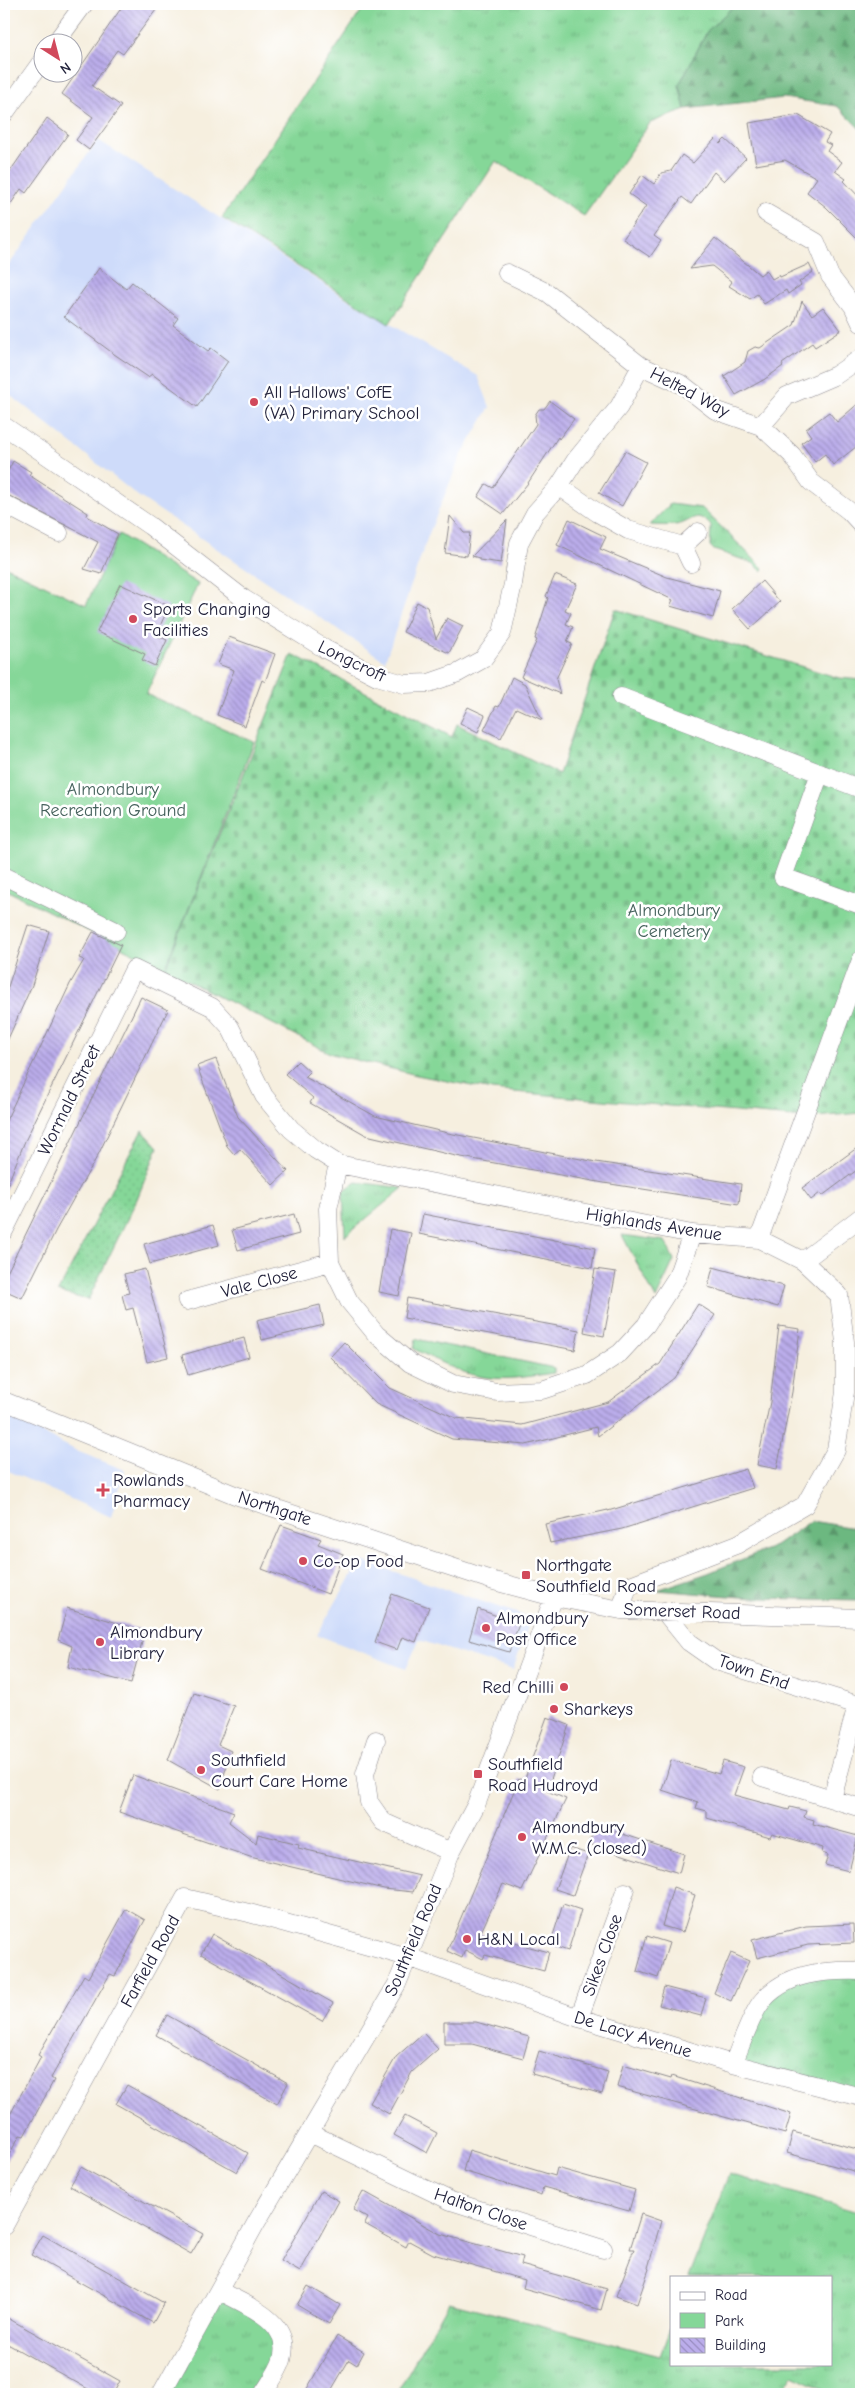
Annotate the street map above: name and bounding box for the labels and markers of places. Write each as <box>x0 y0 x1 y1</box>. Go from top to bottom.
place label: All Hallows' CofE (VA) Primary School <box>264 382 419 424</box>
marker: All Hallows' CofE (VA) Primary School <box>248 396 260 408</box>
place label: Sports Changing Facilities <box>143 599 271 641</box>
marker: Sports Changing Facilities <box>127 613 139 625</box>
place label: Rowlands Pharmacy <box>113 1470 191 1512</box>
marker: Rowlands Pharmacy <box>97 1484 109 1496</box>
place label: Co-op Food <box>313 1551 404 1572</box>
marker: Co-op Food <box>297 1555 309 1567</box>
place label: Northgate Southfield Road <box>536 1555 656 1597</box>
marker: Northgate Southfield Road <box>520 1569 532 1581</box>
place label: Almondbury Post Office <box>496 1608 589 1650</box>
place label: Almondbury Library <box>110 1622 203 1664</box>
marker: Almondbury Post Office <box>480 1622 492 1634</box>
marker: Almondbury Library <box>94 1636 106 1648</box>
place label: Red Chilli <box>482 1677 554 1698</box>
marker: Red Chilli <box>558 1681 570 1693</box>
place label: Sharkeys <box>564 1699 633 1720</box>
marker: Sharkeys <box>548 1703 560 1715</box>
place label: Southfield Court Care Home <box>211 1750 348 1792</box>
place label: Southfield Road Hudroyd <box>488 1754 598 1796</box>
marker: Southfield Court Care Home <box>195 1764 207 1776</box>
marker: Southfield Road Hudroyd <box>472 1768 484 1780</box>
place label: Almondbury W.M.C. (closed) <box>532 1817 647 1859</box>
marker: Almondbury W.M.C. (closed) <box>516 1831 528 1843</box>
place label: H&N Local <box>477 1929 560 1950</box>
marker: H&N Local <box>461 1933 473 1945</box>

